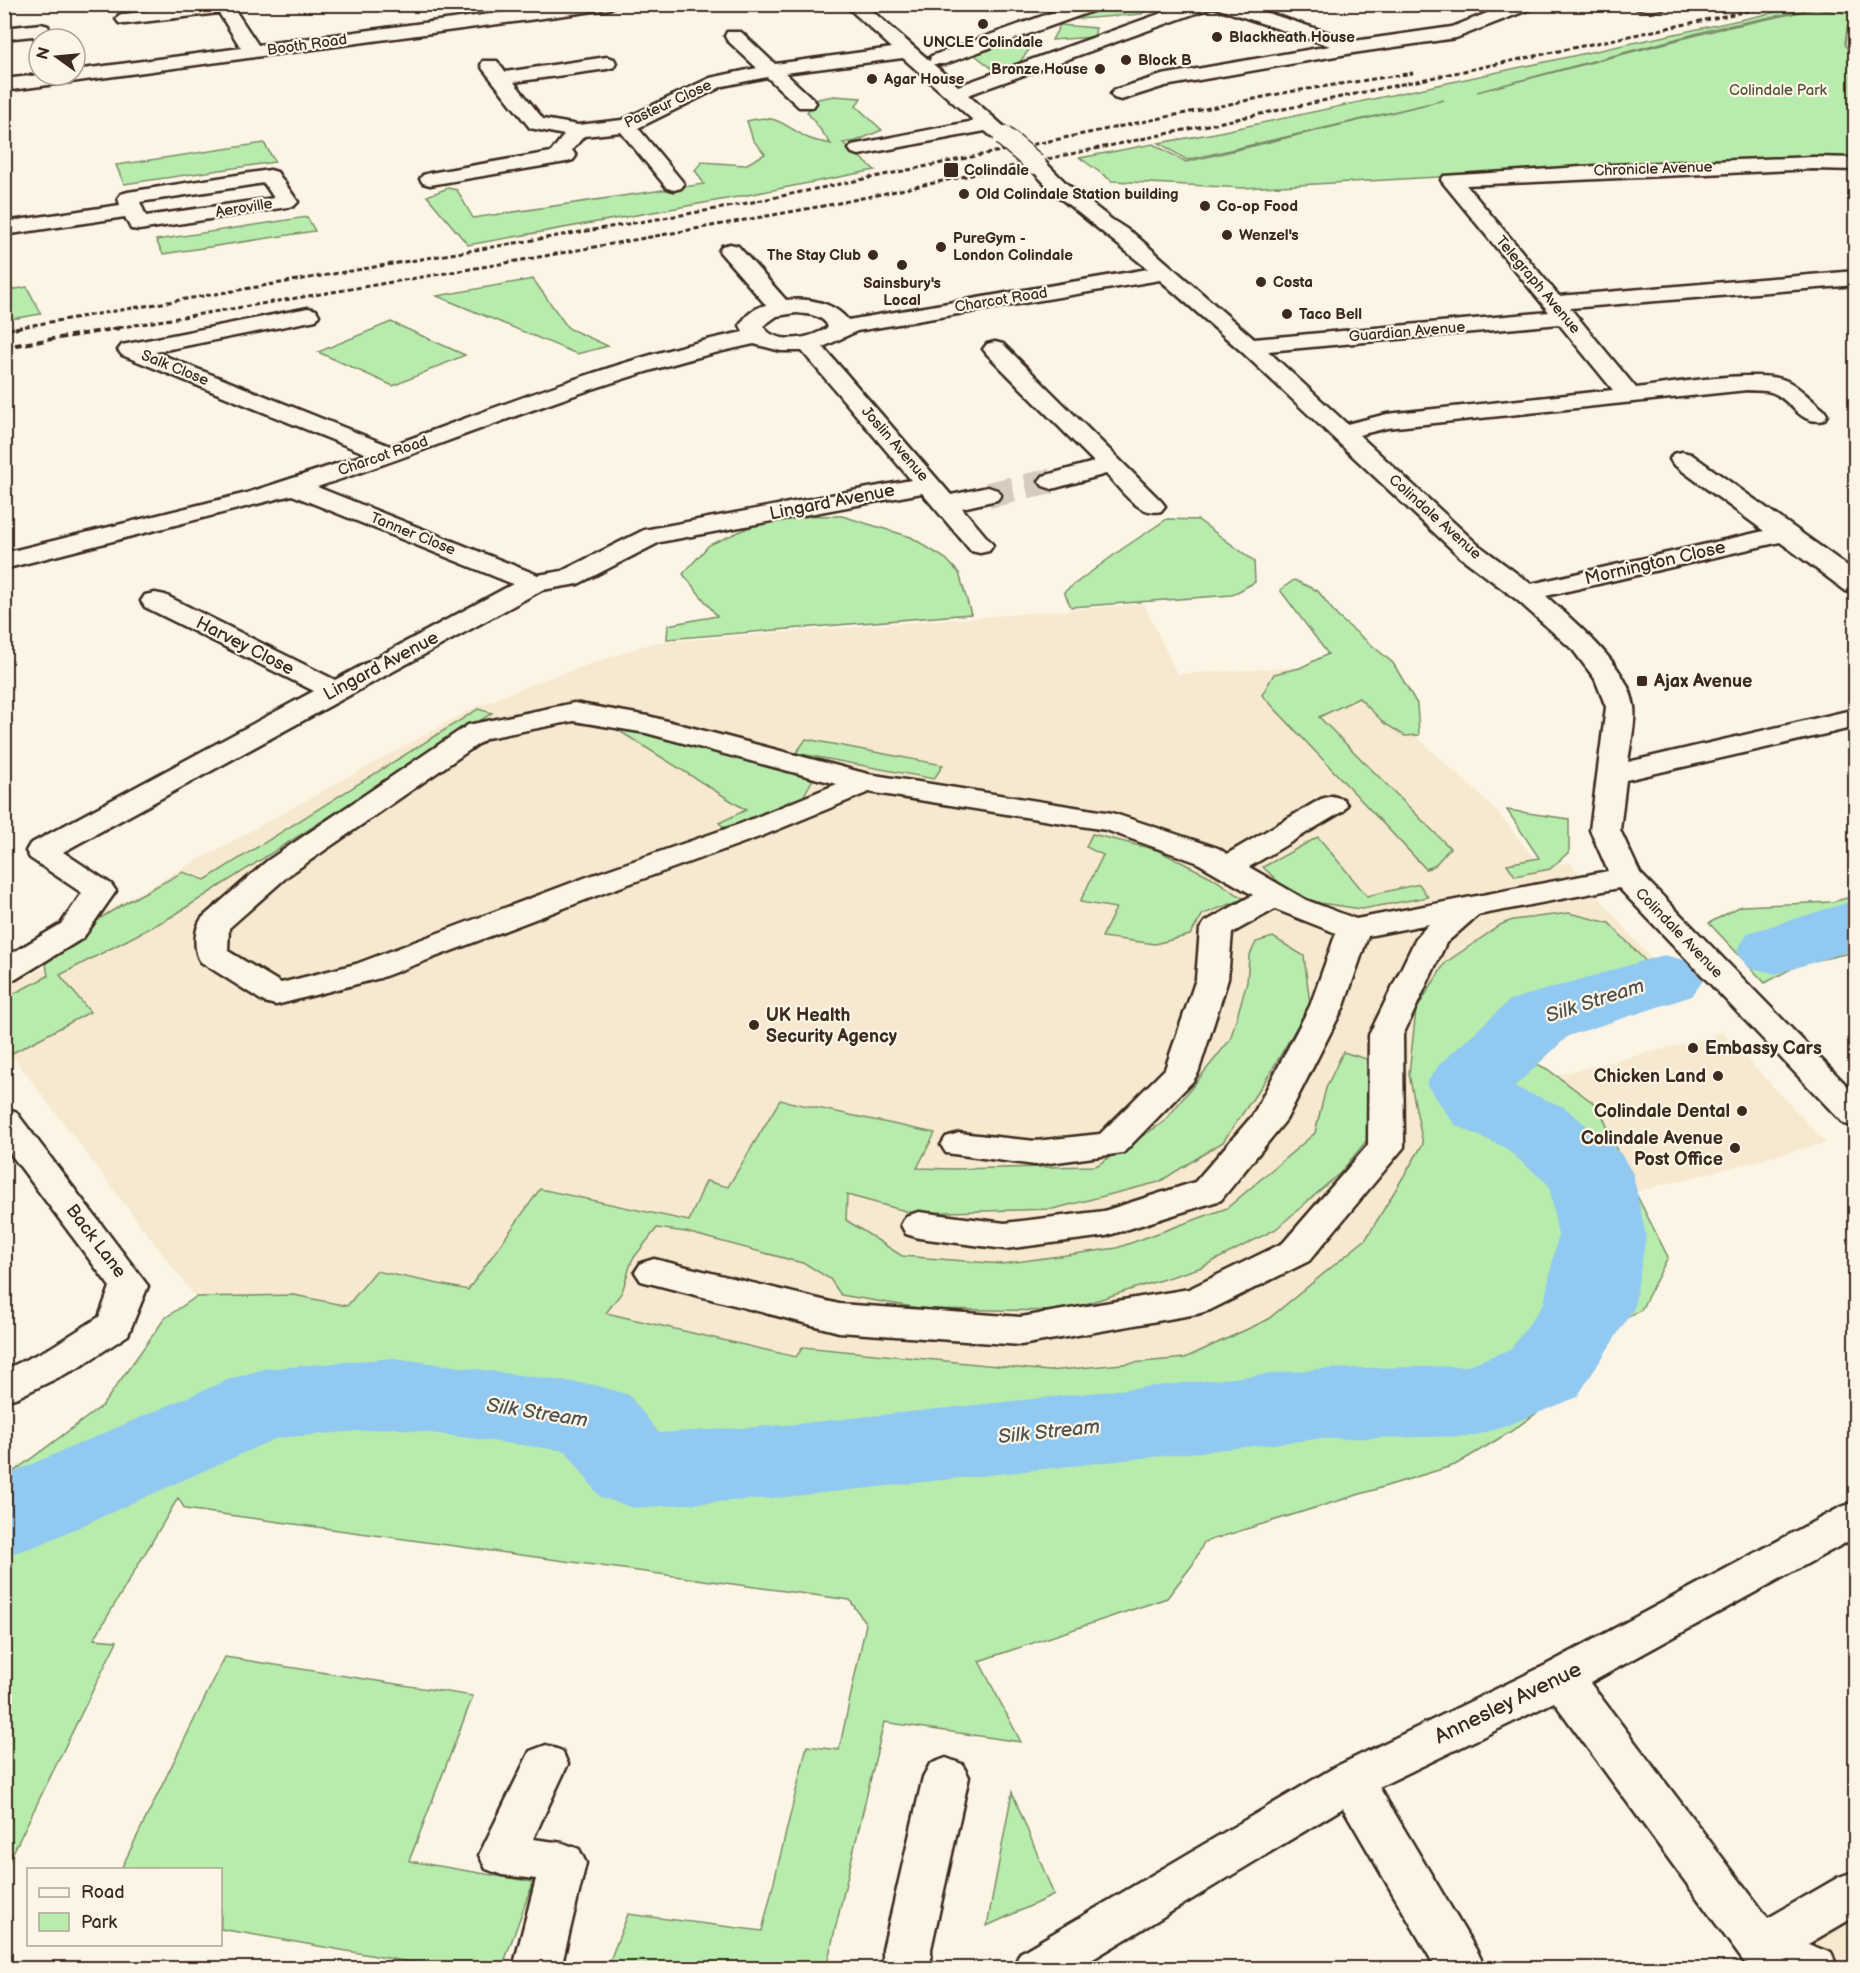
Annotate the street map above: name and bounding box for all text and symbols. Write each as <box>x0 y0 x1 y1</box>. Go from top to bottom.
marker: UNCLE Colindale <box>976 17 990 31</box>
north arrow <box>27 27 87 87</box>
place label: Blackheath House <box>1229 28 1355 47</box>
street label: Booth Road <box>266 30 348 60</box>
marker: Blackheath House <box>1210 30 1224 44</box>
place label: UNCLE Colindale <box>923 33 1043 52</box>
text: N <box>33 45 55 62</box>
place label: Block B <box>1138 51 1192 70</box>
marker: Block B <box>1119 53 1133 67</box>
place label: Bronze House <box>991 60 1088 79</box>
marker: Bronze House <box>1093 62 1107 76</box>
place label: Agar House <box>883 70 965 89</box>
marker: Agar House <box>865 72 879 86</box>
street label: Pasteur Close <box>621 75 715 133</box>
park label: Colindale Park <box>1729 81 1828 100</box>
street label: Chronicle Avenue <box>1593 157 1713 181</box>
marker: Colindale <box>942 161 960 179</box>
place label: Colindale <box>964 161 1029 180</box>
place label: Old Colindale Station building <box>976 185 1179 204</box>
marker: Old Colindale Station building <box>957 187 971 201</box>
street label: Aeroville <box>214 194 274 222</box>
place label: Co-op Food <box>1217 197 1298 216</box>
marker: Co-op Food <box>1198 199 1212 213</box>
place label: Wenzel's <box>1239 226 1299 245</box>
marker: Wenzel's <box>1220 228 1234 242</box>
place label: PureGym - London Colindale <box>953 229 1073 265</box>
street label: Telegraph Avenue <box>1491 232 1585 338</box>
marker: PureGym - London Colindale <box>934 240 948 254</box>
place label: The Stay Club <box>767 246 861 265</box>
marker: The Stay Club <box>866 248 880 262</box>
marker: Sainsbury's Local <box>895 258 909 272</box>
place label: Costa <box>1273 273 1313 292</box>
place label: Sainsbury's Local <box>863 274 941 310</box>
marker: Costa <box>1254 275 1268 289</box>
street label: Charcot Road <box>953 283 1049 317</box>
place label: Taco Bell <box>1299 305 1362 324</box>
marker: Taco Bell <box>1280 307 1294 321</box>
street label: Guardian Avenue <box>1348 317 1466 347</box>
street label: Salk Close <box>138 346 212 390</box>
street label: Joslin Avenue <box>857 403 933 485</box>
street label: Charcot Road <box>336 432 430 480</box>
street label: Colindale Avenue <box>1385 470 1485 564</box>
street label: Lingard Avenue <box>768 480 897 524</box>
street label: Tanner Close <box>368 508 458 560</box>
street label: Mornington Close <box>1583 537 1728 589</box>
street label: Harvey Close <box>193 612 298 680</box>
street label: Lingard Avenue <box>320 627 442 705</box>
place label: Ajax Avenue <box>1653 671 1752 692</box>
marker: Ajax Avenue <box>1635 674 1649 688</box>
street label: Colindale Avenue <box>1631 884 1727 982</box>
water label: Silk Stream <box>1543 974 1647 1028</box>
place label: UK Health Security Agency <box>766 1005 898 1047</box>
marker: UK Health Security Agency <box>747 1018 761 1032</box>
place label: Embassy Cars <box>1705 1038 1822 1059</box>
marker: Embassy Cars <box>1686 1041 1700 1055</box>
place label: Chicken Land <box>1594 1066 1706 1087</box>
marker: Chicken Land <box>1711 1069 1725 1083</box>
place label: Colindale Dental <box>1594 1101 1730 1122</box>
marker: Colindale Dental <box>1735 1104 1749 1118</box>
place label: Colindale Avenue Post Office <box>1581 1128 1723 1170</box>
marker: Colindale Avenue Post Office <box>1728 1141 1742 1155</box>
street label: Back Lane <box>62 1200 131 1282</box>
water label: Silk Stream <box>485 1393 589 1433</box>
water label: Silk Stream <box>997 1415 1101 1449</box>
street label: Annesley Avenue <box>1430 1657 1586 1749</box>
legend <box>27 1868 222 1946</box>
text: Road <box>81 1882 125 1903</box>
text: Park <box>81 1912 117 1933</box>

